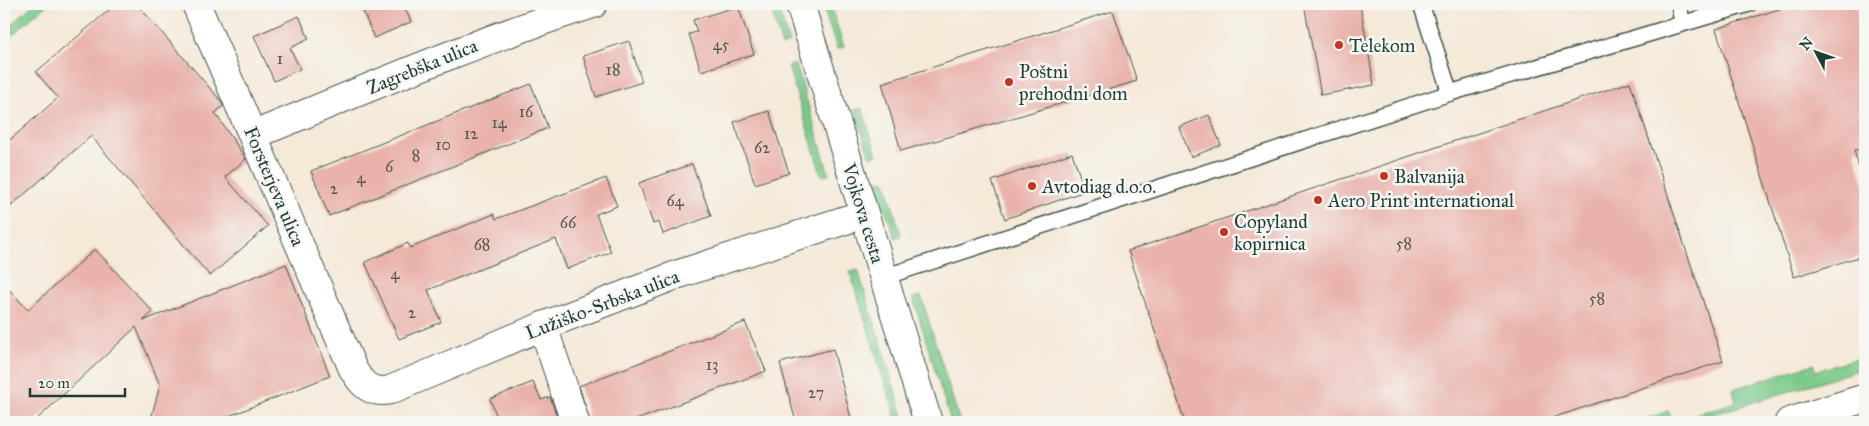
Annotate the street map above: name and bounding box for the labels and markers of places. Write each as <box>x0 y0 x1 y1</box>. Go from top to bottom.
place label: Telekom <box>1349 34 1416 57</box>
marker: Telekom <box>1333 39 1345 51</box>
place label: Poštni prehodni dom <box>1018 60 1128 105</box>
marker: Poštni prehodni dom <box>1003 76 1015 88</box>
place label: Balvanija <box>1394 165 1466 188</box>
marker: Balvanija <box>1378 170 1390 182</box>
place label: Avtodiag d.o.o. <box>1041 175 1156 199</box>
marker: Avtodiag d.o.o. <box>1026 180 1038 192</box>
place label: Aero Print international <box>1327 189 1515 212</box>
marker: Aero Print international <box>1312 194 1324 206</box>
place label: Copyland kopirnica <box>1234 210 1308 255</box>
marker: Copyland kopirnica <box>1218 226 1230 238</box>

